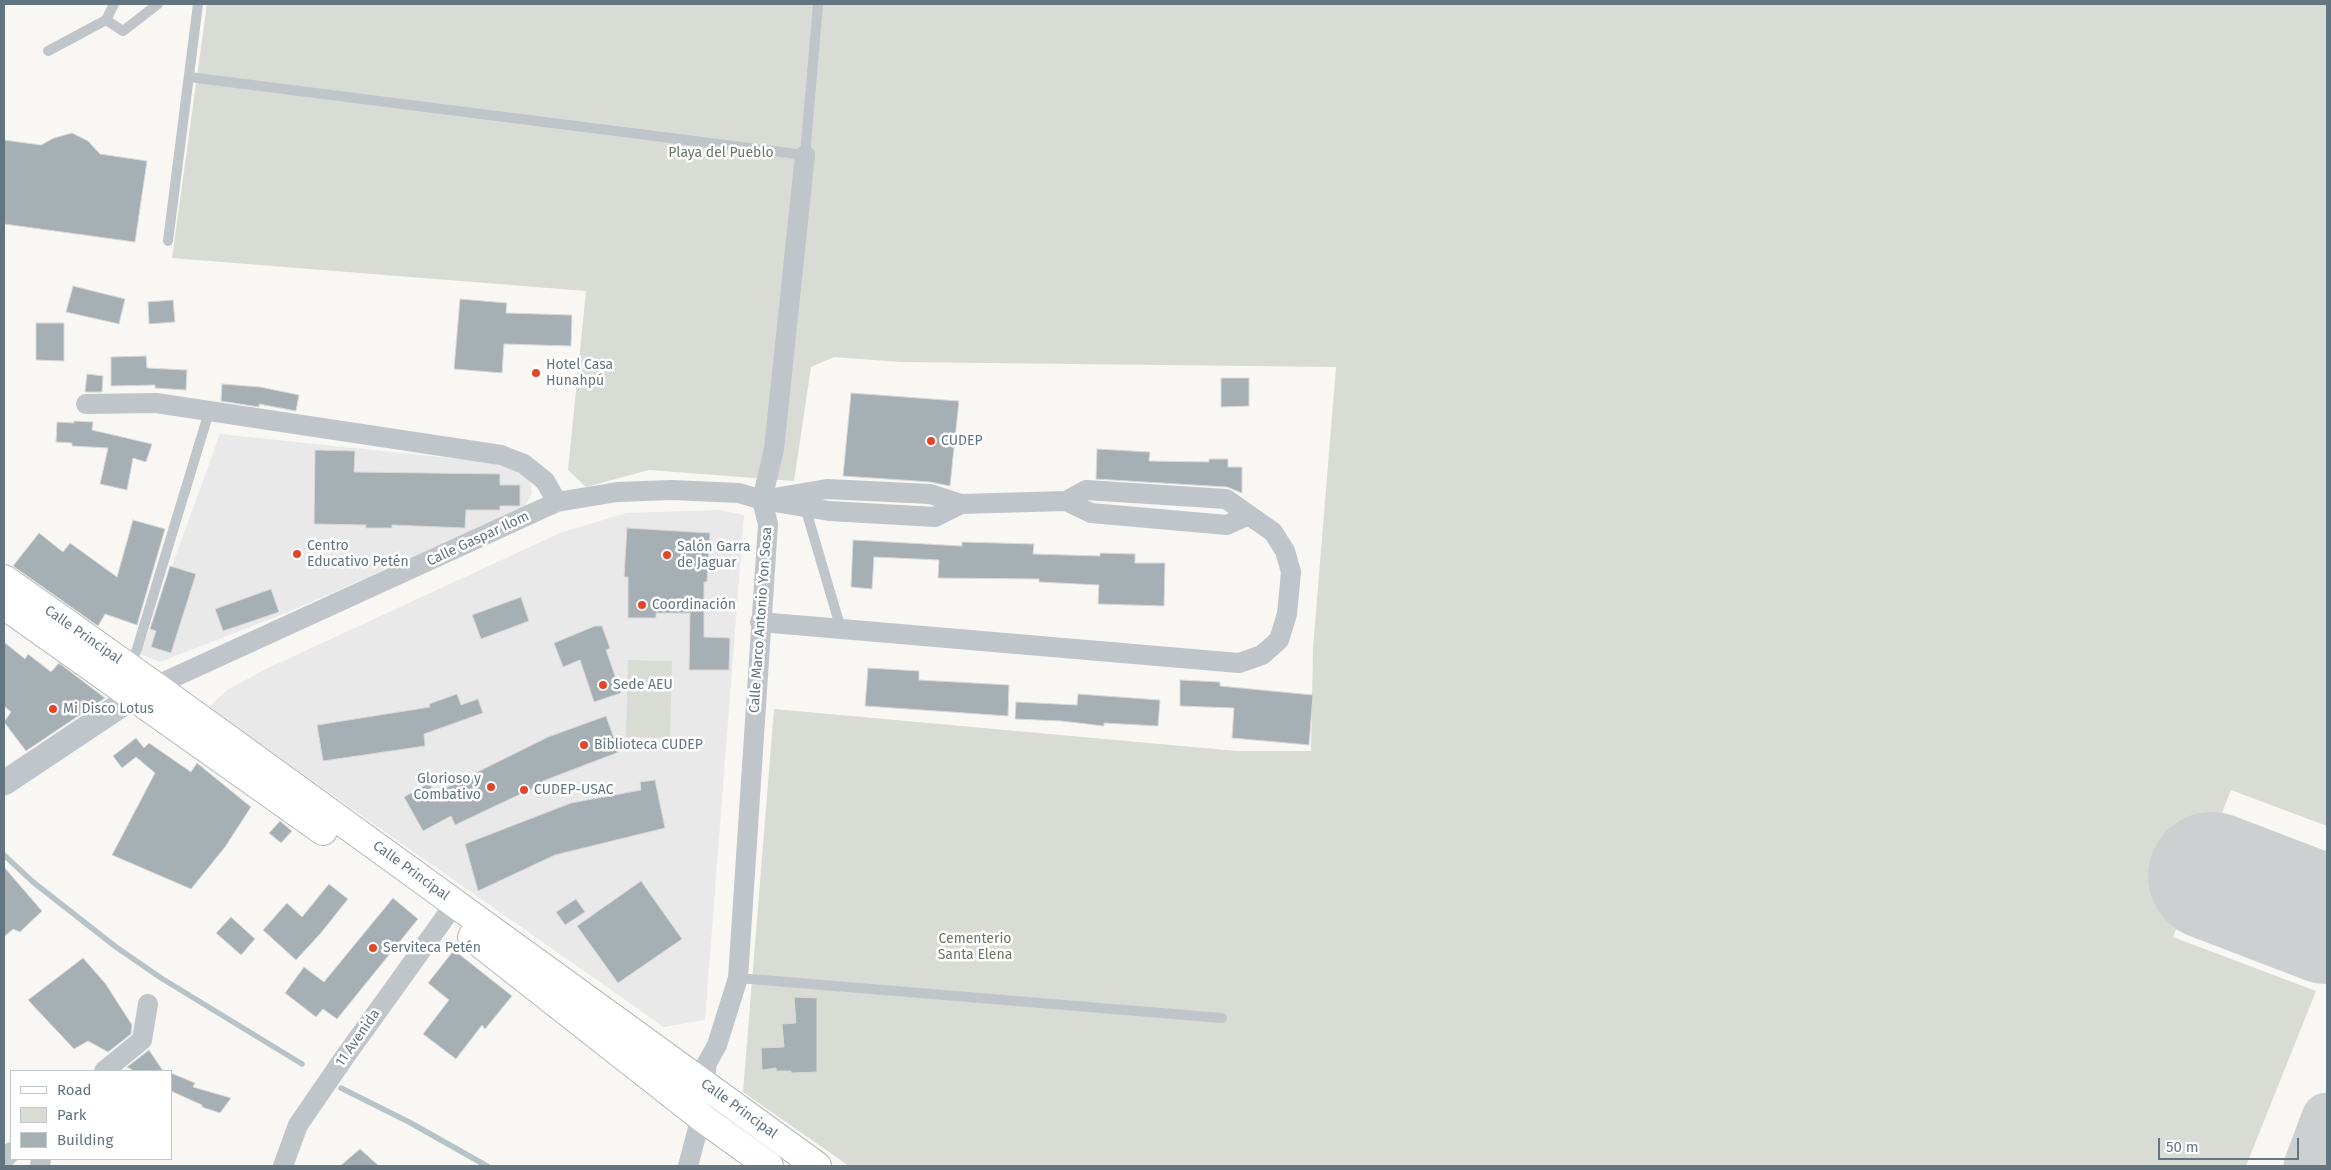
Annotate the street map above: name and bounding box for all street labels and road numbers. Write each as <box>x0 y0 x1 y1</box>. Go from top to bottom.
street label: Calle Gaspar Ilom <box>424 508 532 570</box>
street label: Calle Marco Antonio Yon Sosa <box>746 526 776 714</box>
street label: Calle Principal <box>41 602 125 668</box>
street label: Calle Principal <box>369 838 453 904</box>
street label: 11 Avenida <box>332 1006 384 1070</box>
street label: Calle Principal <box>697 1076 781 1142</box>

